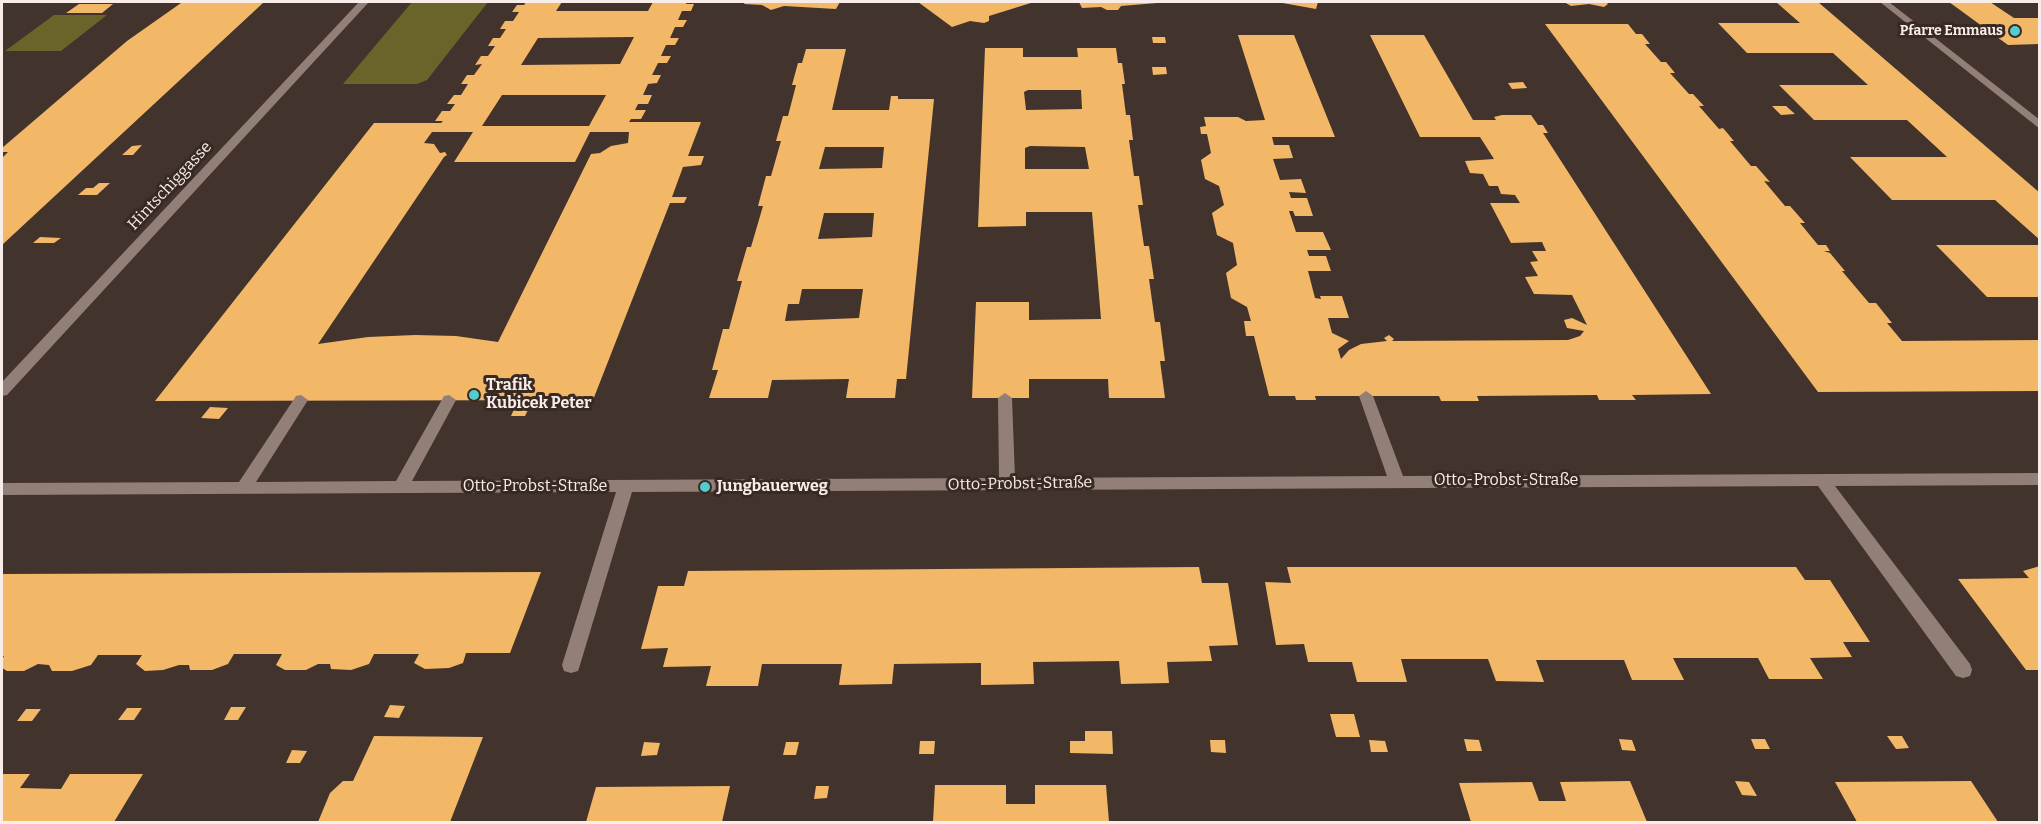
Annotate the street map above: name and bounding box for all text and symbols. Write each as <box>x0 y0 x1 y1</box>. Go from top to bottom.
place label: Pfarre Emmaus <box>1900 23 2003 39</box>
marker: Pfarre Emmaus <box>2008 24 2022 38</box>
street label: Hintschiggasse <box>124 138 216 234</box>
place label: Trafik Kubicek Peter <box>486 376 592 414</box>
marker: Trafik Kubicek Peter <box>467 388 481 402</box>
street label: Otto-Probst-Straße <box>1434 471 1578 491</box>
street label: Otto-Probst-Straße <box>948 473 1092 495</box>
street label: Otto-Probst-Straße <box>463 477 607 497</box>
place label: Jungbauerweg <box>717 477 828 497</box>
marker: Jungbauerweg <box>698 480 712 494</box>

